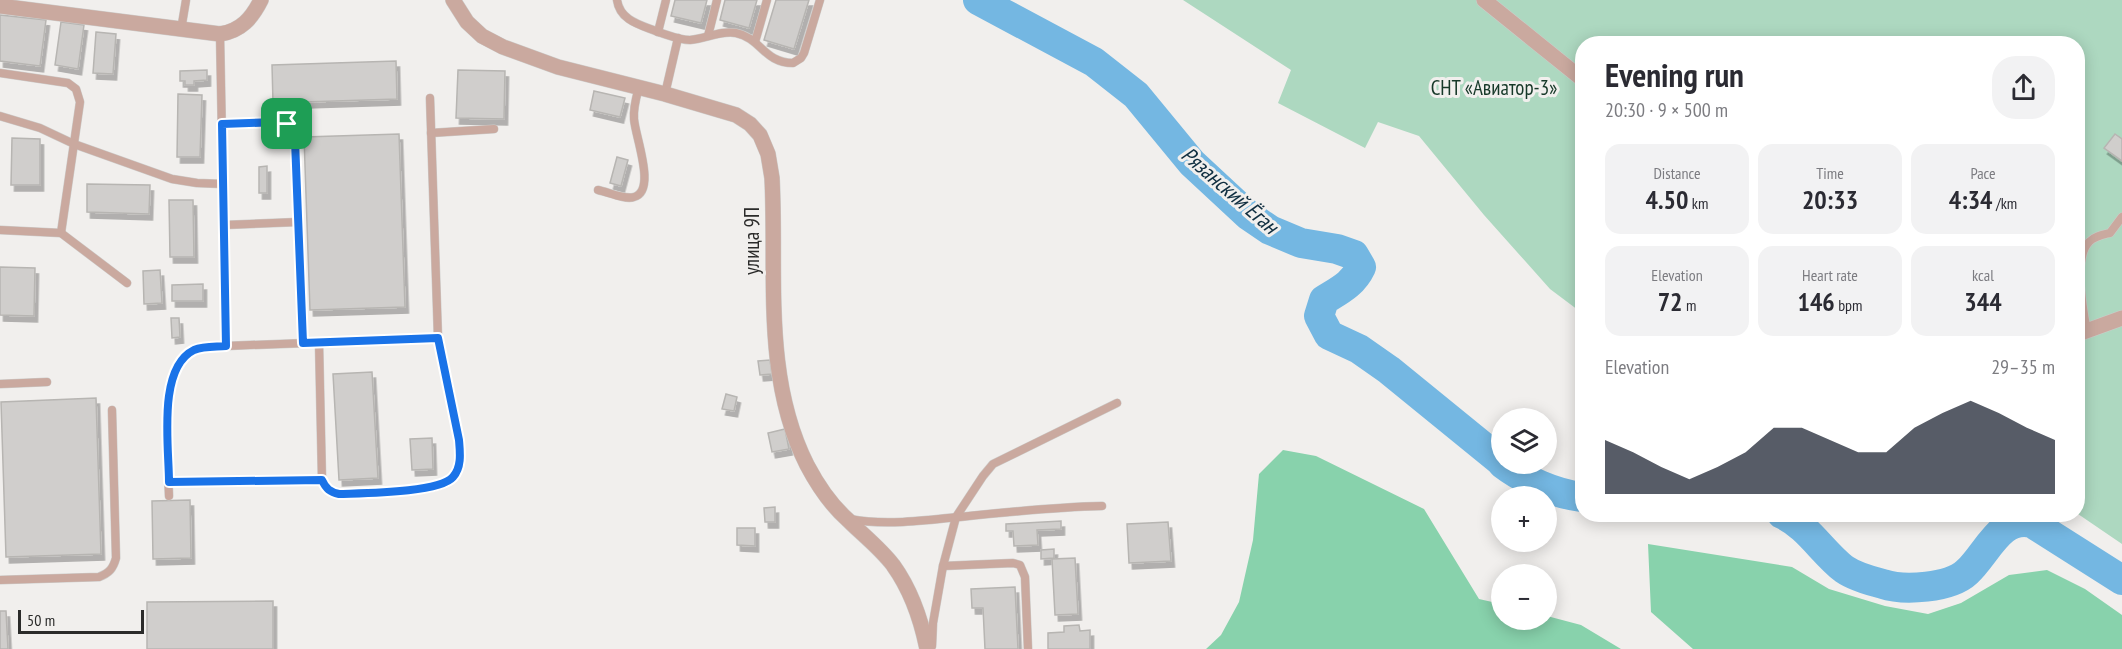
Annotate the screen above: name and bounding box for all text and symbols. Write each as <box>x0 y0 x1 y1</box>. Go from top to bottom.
text: Evening run <box>1605 53 1744 96</box>
button: share <box>1992 56 2055 119</box>
park label: СНТ «Авиатор-3» <box>1431 74 1557 101</box>
text: 20:30 · 9 × 500 m <box>1605 97 1728 123</box>
pin <box>261 98 312 149</box>
icon: arrive <box>270 107 303 140</box>
water label: Рязанский Ёган <box>1176 140 1286 241</box>
text: Distance <box>1653 163 1701 183</box>
text: Time <box>1816 163 1844 183</box>
text: Pace <box>1970 163 1996 183</box>
text: 4.50 <box>1646 183 1688 216</box>
text: 20:33 <box>1802 183 1858 216</box>
text: 4:34 <box>1949 183 1993 216</box>
text: km <box>1688 193 1708 213</box>
text: /km <box>1993 193 2017 213</box>
street label: улица 9П <box>738 207 765 275</box>
text: Elevation <box>1651 265 1703 285</box>
text: Heart rate <box>1802 265 1858 285</box>
text: kcal <box>1972 265 1994 285</box>
text: 72 <box>1658 285 1683 318</box>
text: 146 <box>1797 285 1835 318</box>
text: 344 <box>1964 285 2002 318</box>
text: m <box>1683 295 1696 315</box>
text: bpm <box>1835 295 1863 315</box>
text: Elevation <box>1605 354 1669 380</box>
text: 29–35 m <box>1991 354 2055 380</box>
map controls <box>1491 408 1557 630</box>
button: layers <box>1491 408 1557 474</box>
button: + <box>1491 486 1557 552</box>
button: − <box>1491 564 1557 630</box>
scale bar <box>18 607 144 634</box>
text: 50 m <box>27 610 55 630</box>

